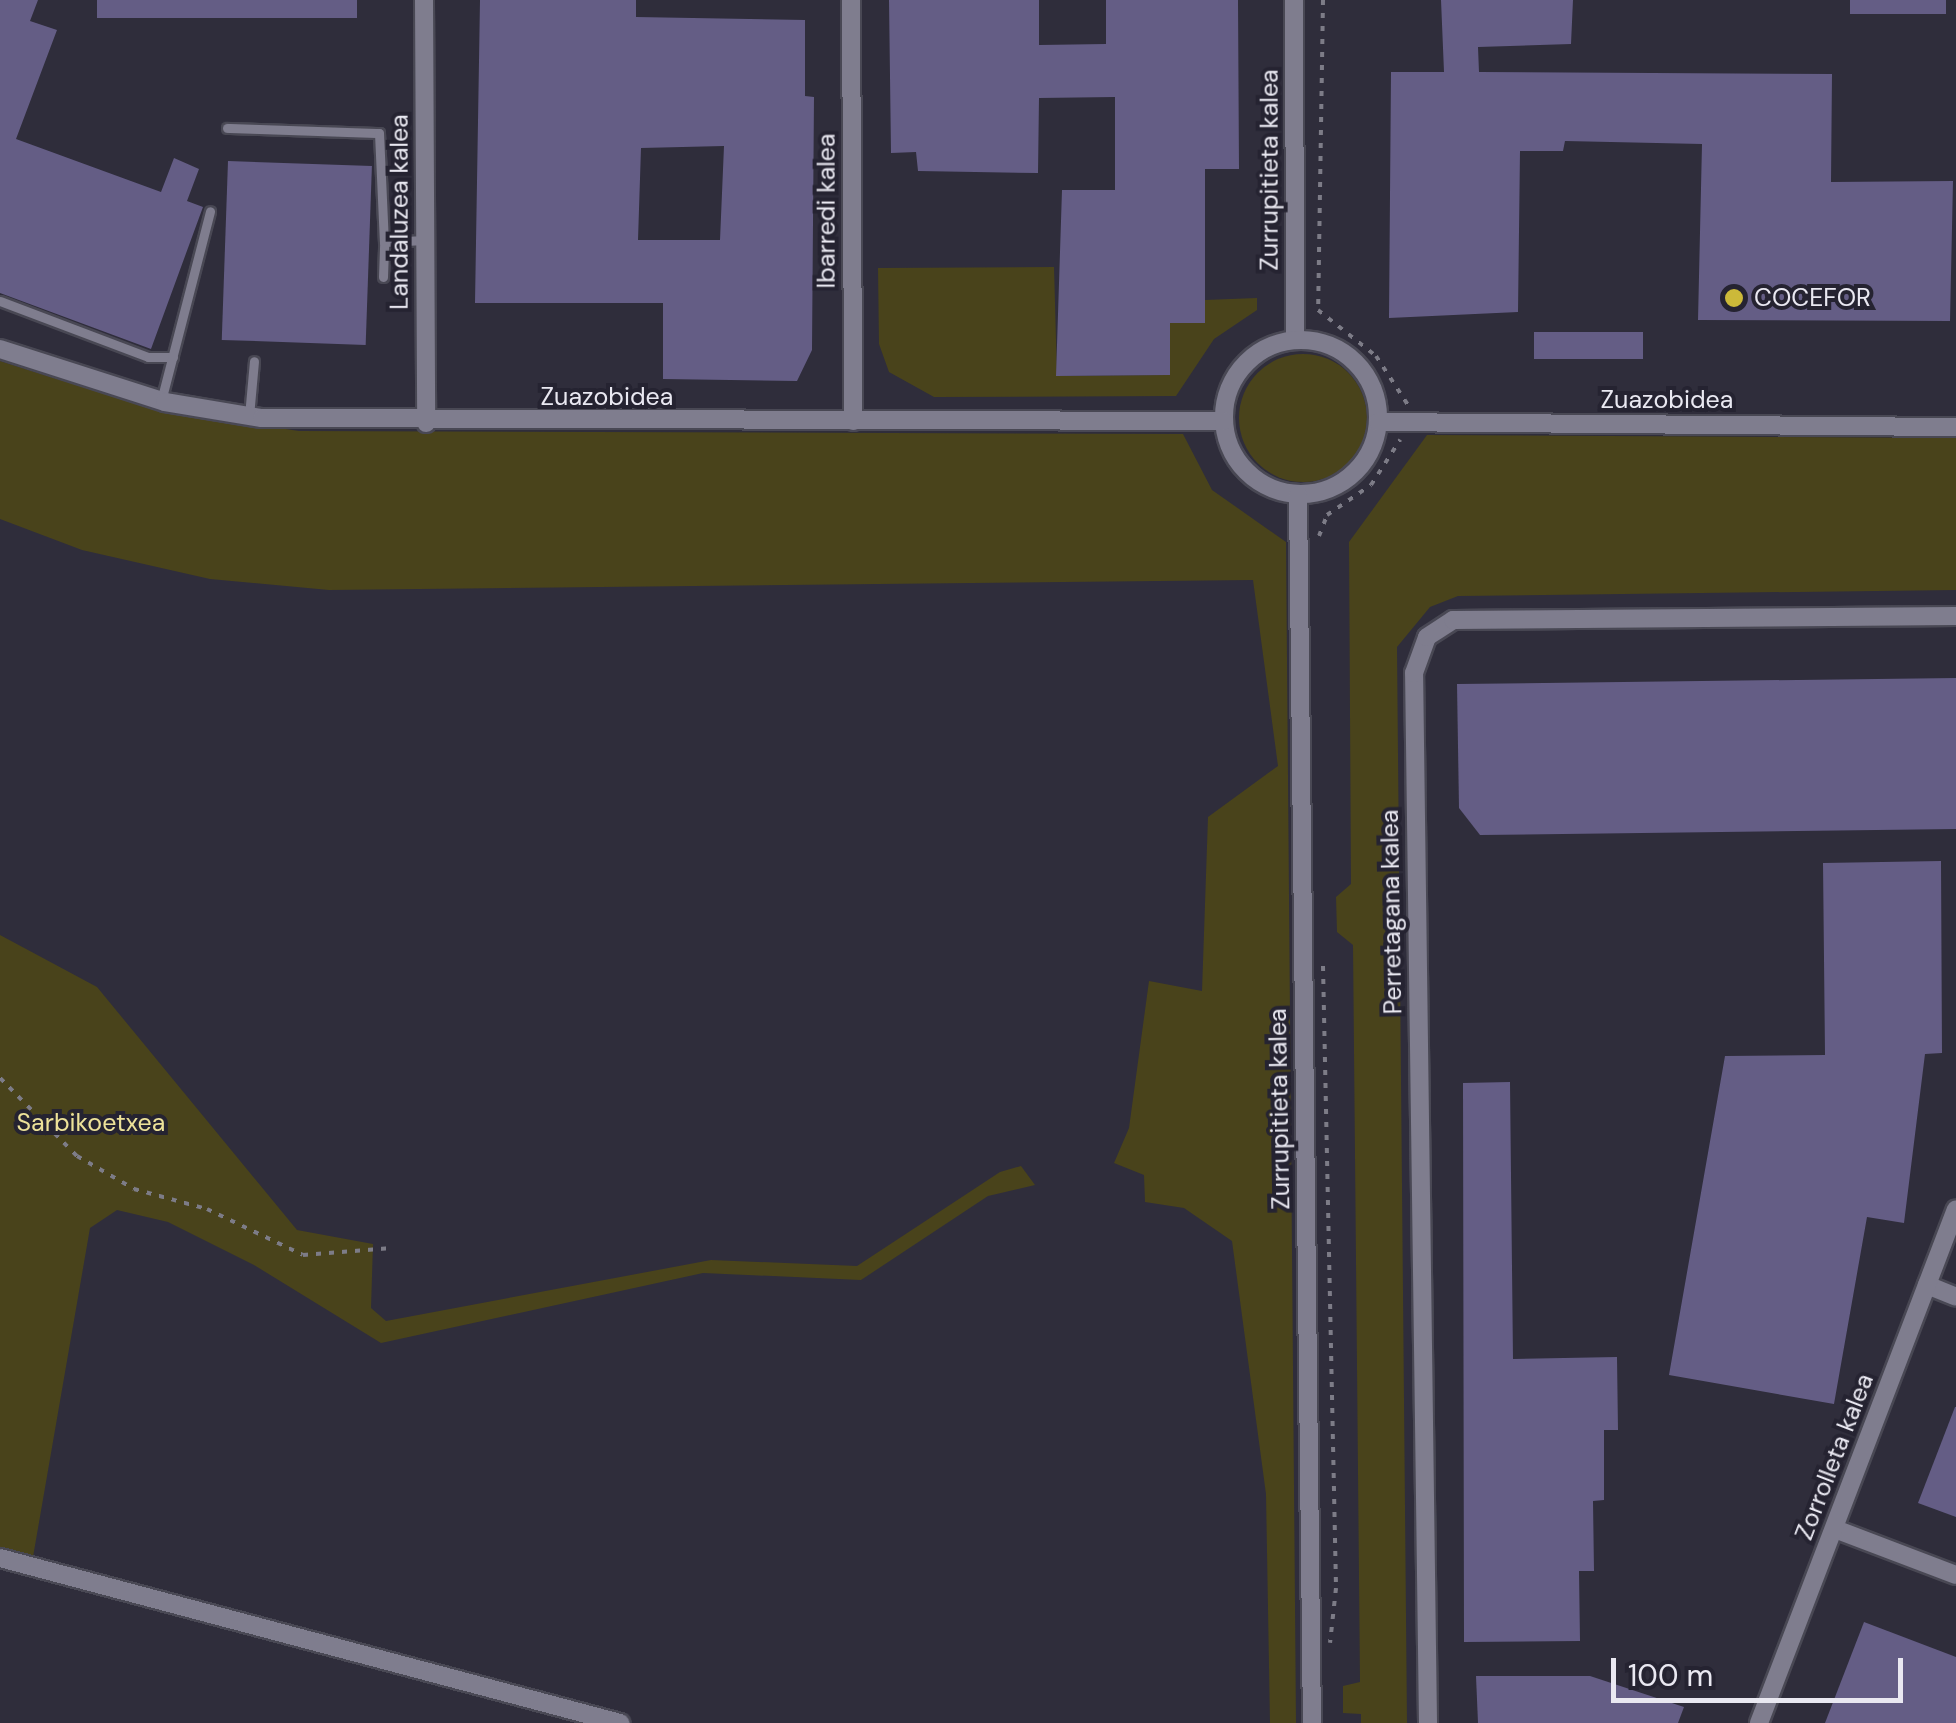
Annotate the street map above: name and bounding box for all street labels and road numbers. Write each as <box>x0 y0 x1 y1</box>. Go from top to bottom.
street label: Zurrupitieta kalea <box>1255 69 1285 271</box>
street label: Landaluzea kalea <box>385 114 415 310</box>
street label: Ibarredi kalea <box>812 133 842 289</box>
street label: Zuazobidea <box>541 382 673 412</box>
street label: Zuazobidea <box>1601 385 1733 415</box>
street label: Perretagana kalea <box>1375 809 1409 1015</box>
street label: Zurrupitieta kalea <box>1263 1008 1297 1210</box>
street label: Zorrolleta kalea <box>1790 1370 1880 1544</box>

